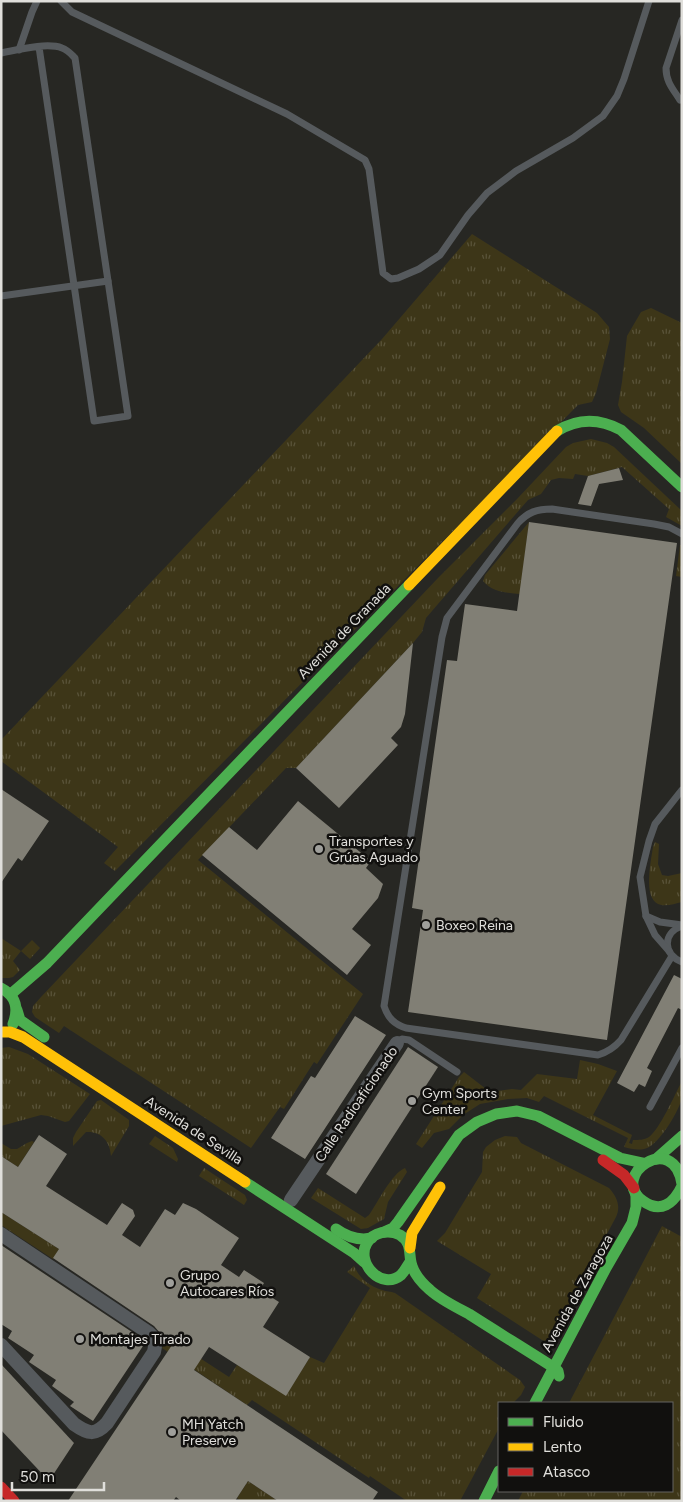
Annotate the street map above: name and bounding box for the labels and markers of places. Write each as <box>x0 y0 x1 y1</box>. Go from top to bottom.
place label: Transportes y Grúas Aguado <box>329 833 418 866</box>
marker: Transportes y Grúas Aguado <box>313 843 325 855</box>
place label: Boxeo Reina <box>436 917 513 934</box>
marker: Boxeo Reina <box>420 919 432 931</box>
place label: Gym Sports Center <box>422 1085 497 1118</box>
marker: Gym Sports Center <box>406 1095 418 1107</box>
place label: Grupo Autocares Ríos <box>180 1267 274 1300</box>
marker: Grupo Autocares Ríos <box>164 1277 176 1289</box>
place label: Montajes Tirado <box>90 1331 191 1348</box>
marker: Montajes Tirado <box>74 1333 86 1345</box>
place label: MH Yatch Preserve <box>182 1416 243 1449</box>
marker: MH Yatch Preserve <box>166 1426 178 1438</box>

